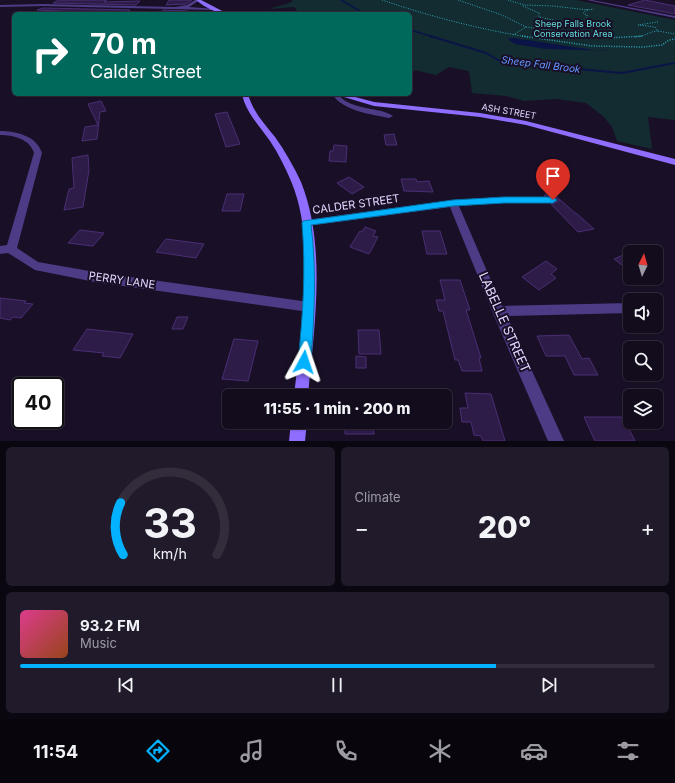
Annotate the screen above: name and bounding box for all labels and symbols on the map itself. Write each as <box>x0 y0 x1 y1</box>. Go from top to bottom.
park label: Sheep Falls Brook Conservation Area <box>533 18 613 39</box>
water label: Sheep Fall Brook <box>501 53 582 75</box>
street label: ASH STREET <box>481 101 537 121</box>
pin <box>536 159 570 200</box>
street label: CALDER STREET <box>311 191 401 217</box>
north arrow <box>623 245 663 285</box>
street label: PERRY LANE <box>88 268 156 292</box>
street label: LABELLE STREET <box>476 269 534 375</box>
position arrow <box>283 341 325 383</box>
speed limit sign: 40 <box>12 377 64 429</box>

